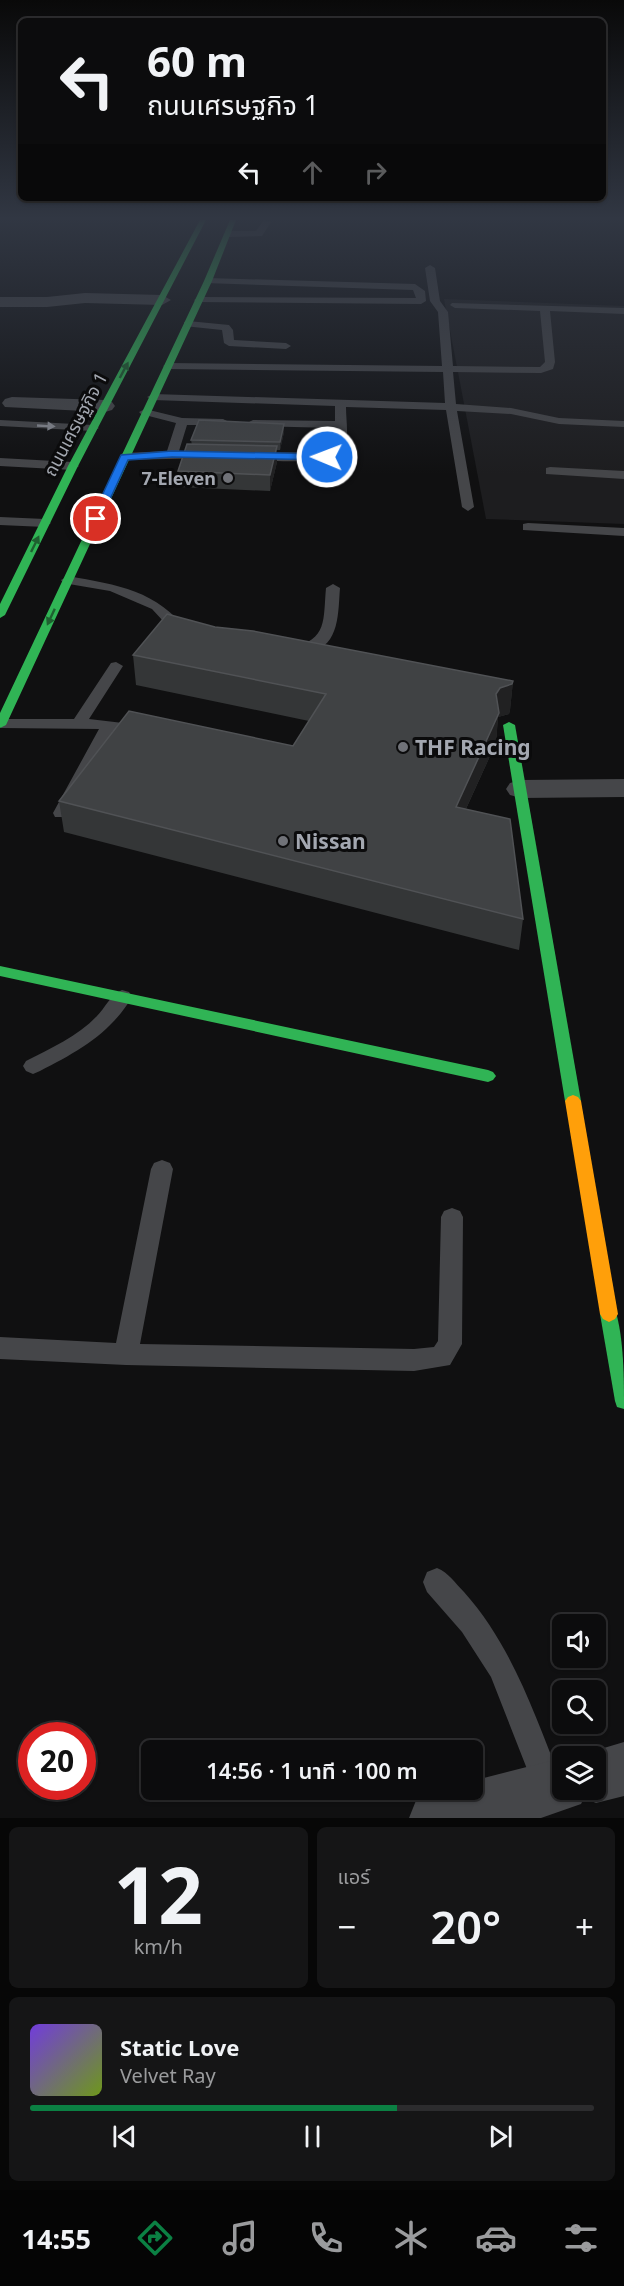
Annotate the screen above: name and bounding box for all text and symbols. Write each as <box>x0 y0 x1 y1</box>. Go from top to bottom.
text: 60 m <box>147 32 247 89</box>
icon: left <box>48 42 126 120</box>
text: ถนนเศรษฐกิจ 1 <box>147 86 319 123</box>
icon: left <box>233 156 266 189</box>
icon: ahead <box>296 156 329 189</box>
icon: right <box>359 156 392 189</box>
one-way arrow <box>119 362 129 379</box>
street label: ถนนเศรษฐกิจ 1 <box>37 368 113 480</box>
one-way arrow <box>37 421 56 430</box>
position arrow <box>295 425 359 489</box>
place label: 7-Eleven <box>141 466 216 490</box>
marker: 7-Eleven <box>221 471 235 485</box>
pin <box>70 493 121 544</box>
icon: arrive <box>79 502 112 535</box>
one-way arrow <box>31 535 40 552</box>
one-way arrow <box>46 608 55 625</box>
place label: THF Racing <box>415 733 531 761</box>
marker: THF Racing <box>396 740 410 754</box>
place label: Nissan <box>295 827 366 855</box>
marker: Nissan <box>276 834 290 848</box>
map controls <box>552 1614 606 1800</box>
button: sound <box>552 1614 606 1668</box>
button: search <box>552 1680 606 1734</box>
speed limit sign: 20 <box>18 1722 96 1800</box>
button: layers <box>552 1746 606 1800</box>
text: 14:56 · 1 นาที · 100 m <box>206 1755 418 1785</box>
text: 12 <box>114 1841 203 1947</box>
text: แอร์ <box>338 1863 370 1890</box>
text: 20° <box>430 1896 501 1957</box>
text: − <box>338 1904 356 1949</box>
text: + <box>575 1904 594 1949</box>
text: km/h <box>134 1933 183 1960</box>
text: Static Love <box>120 2032 239 2062</box>
text: Velvet Ray <box>120 2062 216 2089</box>
icon: previous <box>108 2120 141 2153</box>
icon: pause <box>296 2120 329 2153</box>
icon: next <box>484 2120 517 2153</box>
icon: directions <box>134 2217 176 2259</box>
icon: music <box>219 2217 261 2259</box>
icon: phone <box>305 2217 347 2259</box>
icon: climate <box>390 2217 432 2259</box>
icon: car <box>475 2217 517 2259</box>
icon: filters <box>560 2217 602 2259</box>
text: 14:55 <box>22 2220 91 2257</box>

